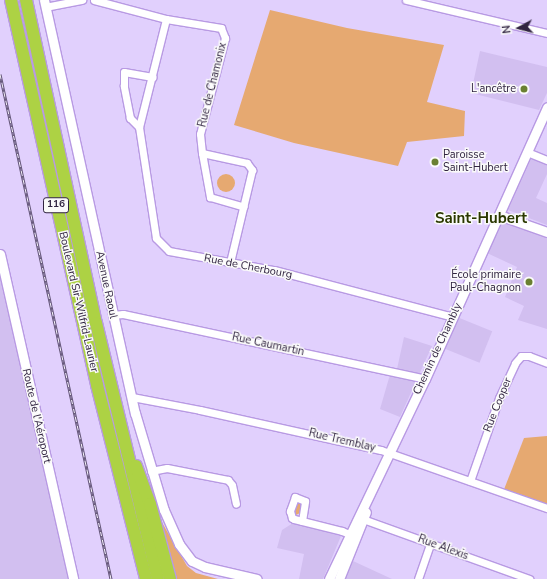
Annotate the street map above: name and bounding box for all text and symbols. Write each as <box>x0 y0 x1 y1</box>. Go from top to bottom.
north arrow <box>499 8 539 48</box>
text: N <box>499 25 515 35</box>
street label: Rue de Chamonix <box>196 41 230 129</box>
place label: L'ancêtre <box>471 82 516 96</box>
marker: L'ancêtre <box>519 84 529 94</box>
place label: Paroisse Saint-Hubert <box>443 149 508 175</box>
marker: Paroisse Saint-Hubert <box>430 157 440 167</box>
road number: 116 <box>43 197 69 213</box>
district label: Saint-Hubert <box>435 210 527 228</box>
street label: Boulevard Sir-Wilfrid-Laurier <box>55 231 101 373</box>
street label: Avenue Raoul <box>92 250 120 320</box>
street label: Rue de Cherbourg <box>203 252 293 282</box>
place label: École primaire Paul-Chagnon <box>450 269 521 295</box>
marker: École primaire Paul-Chagnon <box>524 277 534 287</box>
street label: Chemin de Chambly <box>411 301 465 397</box>
street label: Rue Caumartin <box>231 331 305 359</box>
street label: Route de l'Aéroport <box>19 367 53 465</box>
street label: Rue Cooper <box>481 376 515 434</box>
street label: Rue Tremblay <box>307 427 377 455</box>
street label: Rue Alexis <box>416 533 470 563</box>

